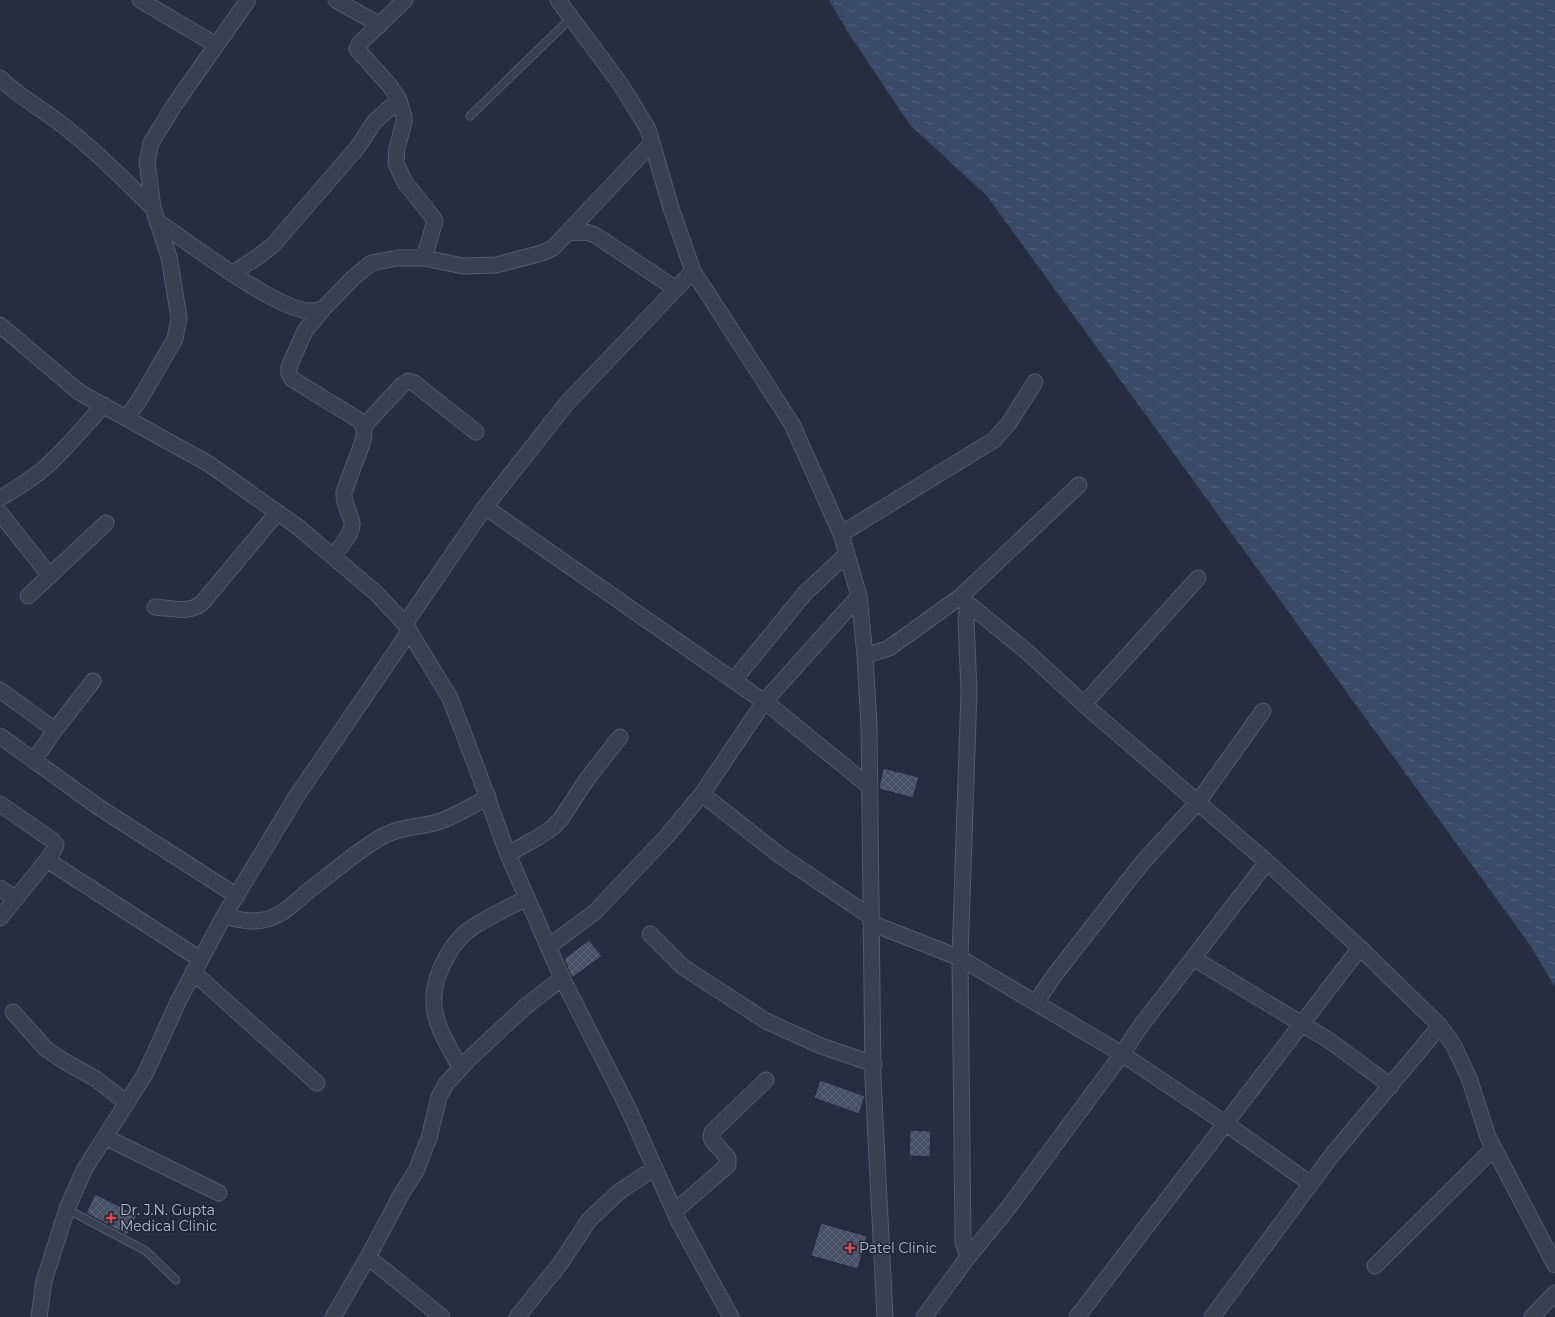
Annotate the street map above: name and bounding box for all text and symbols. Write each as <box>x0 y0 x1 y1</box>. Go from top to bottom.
place label: Dr. J.N. Gupta Medical Clinic <box>120 1201 217 1235</box>
marker: Dr. J.N. Gupta Medical Clinic <box>105 1212 117 1224</box>
place label: Patel Clinic <box>859 1239 937 1257</box>
marker: Patel Clinic <box>844 1242 856 1254</box>

